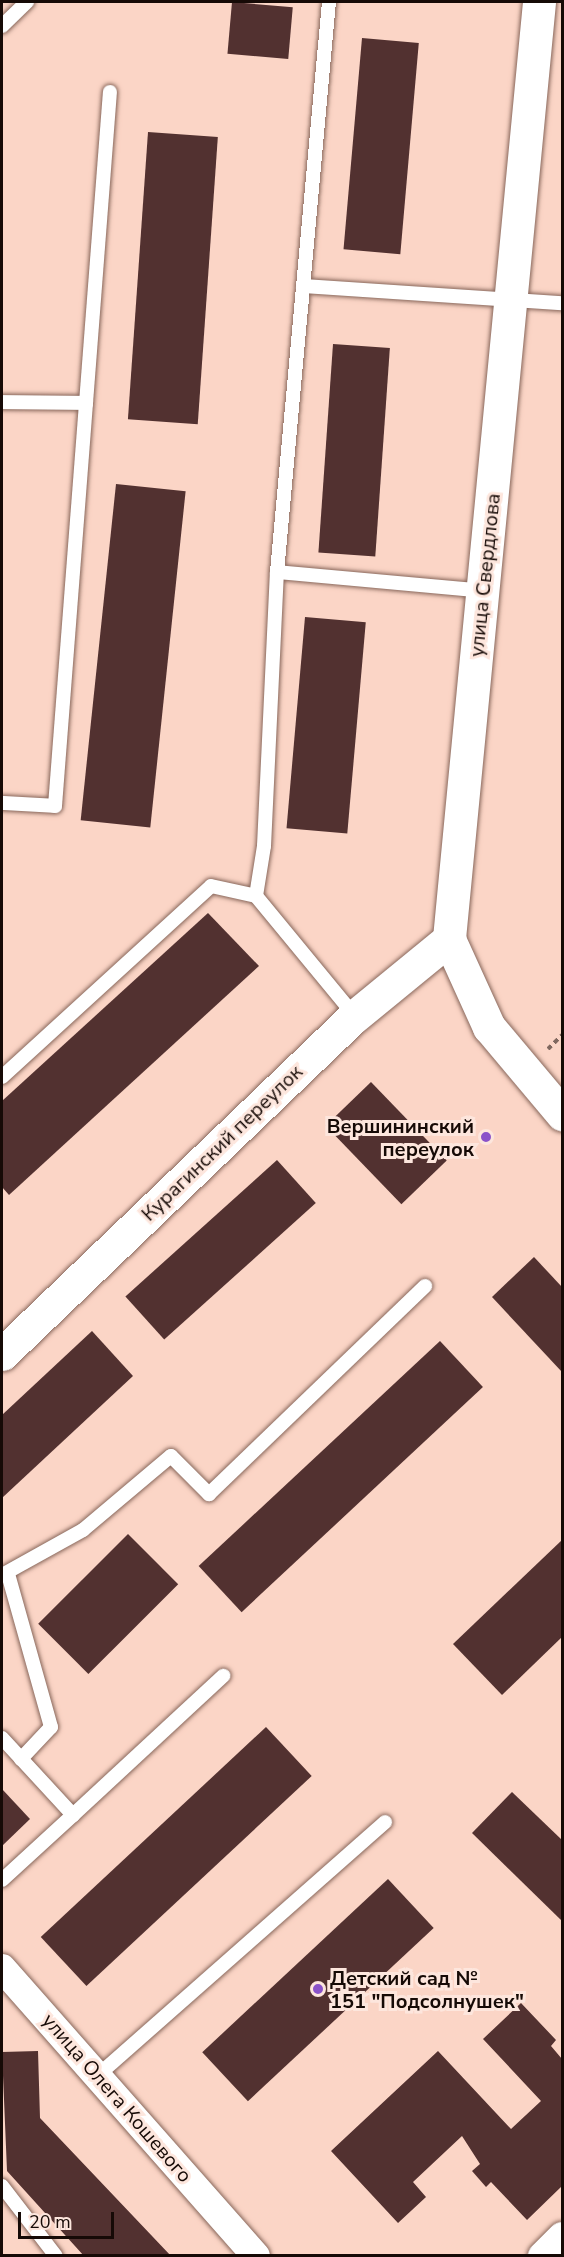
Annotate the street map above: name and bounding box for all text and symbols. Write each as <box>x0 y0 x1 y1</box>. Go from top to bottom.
street label: улица Свердлова <box>464 492 506 658</box>
street label: Курагинский переулок <box>137 1060 307 1226</box>
place label: Вершининский переулок <box>327 1114 474 1161</box>
marker: Вершининский переулок <box>479 1130 493 1144</box>
place label: Детский сад № 151 "Подсолнушек" <box>330 1966 524 2013</box>
marker: Детский сад № 151 "Подсолнушек" <box>311 1982 325 1996</box>
street label: улица Олега Кошевого <box>37 2009 197 2187</box>
scale bar <box>21 2200 117 2238</box>
text: 20 m <box>29 2210 71 2234</box>

